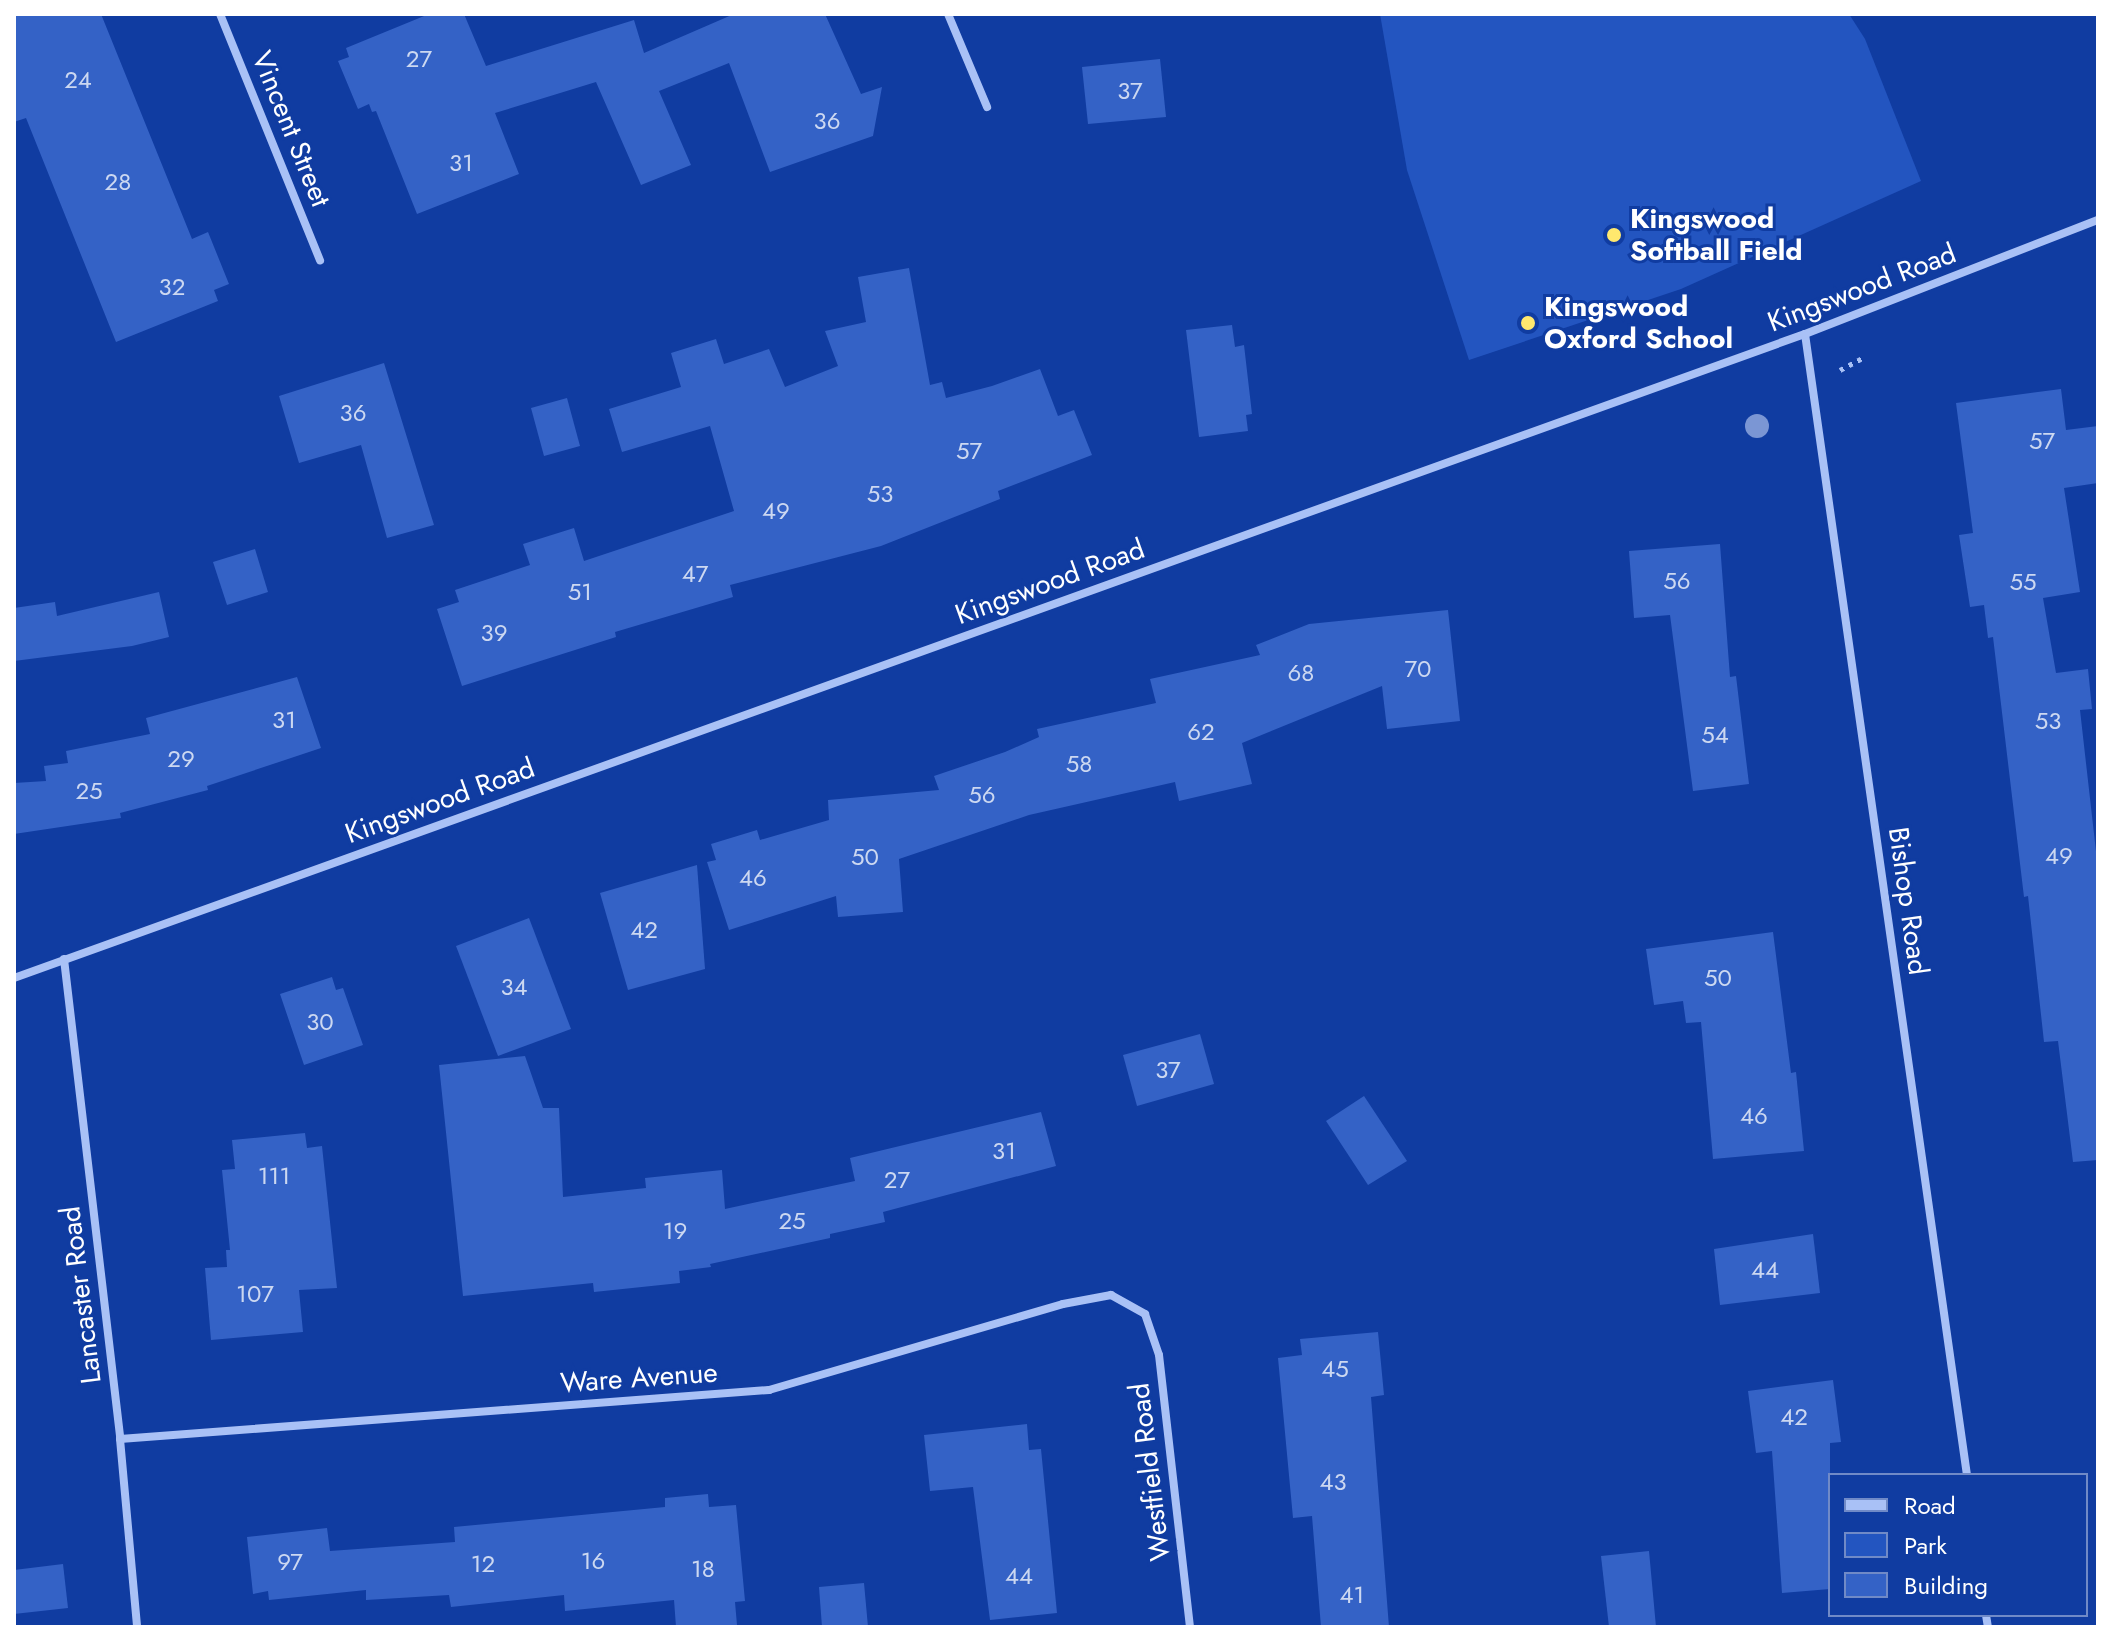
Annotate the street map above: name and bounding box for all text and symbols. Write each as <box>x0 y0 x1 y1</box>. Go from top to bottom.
house number: 27 <box>406 45 432 73</box>
street label: Vincent Street <box>245 46 337 212</box>
house number: 24 <box>64 66 92 94</box>
house number: 37 <box>1117 77 1143 105</box>
house number: 36 <box>814 107 840 135</box>
house number: 31 <box>449 149 473 177</box>
house number: 28 <box>105 168 131 196</box>
place label: Kingswood Softball Field <box>1630 202 1803 268</box>
marker: Kingswood Softball Field <box>1605 226 1623 244</box>
street label: Kingswood Road <box>1763 237 1961 339</box>
house number: 32 <box>159 273 185 301</box>
place label: Kingswood Oxford School <box>1544 290 1733 356</box>
marker: Kingswood Oxford School <box>1519 314 1537 332</box>
house number: 36 <box>340 399 366 427</box>
house number: 57 <box>2029 427 2055 455</box>
house number: 57 <box>956 437 982 465</box>
house number: 53 <box>867 480 893 508</box>
house number: 49 <box>762 497 790 525</box>
street label: Kingswood Road <box>951 532 1149 632</box>
house number: 47 <box>682 560 708 588</box>
house number: 56 <box>1663 567 1691 595</box>
house number: 55 <box>2009 568 2037 596</box>
house number: 51 <box>568 578 592 606</box>
house number: 39 <box>481 619 507 647</box>
house number: 70 <box>1405 655 1431 683</box>
house number: 68 <box>1288 659 1314 687</box>
house number: 31 <box>272 706 296 734</box>
house number: 53 <box>2035 707 2061 735</box>
house number: 62 <box>1187 718 1215 746</box>
house number: 54 <box>1701 721 1729 749</box>
house number: 29 <box>167 745 195 773</box>
house number: 58 <box>1066 750 1092 778</box>
street label: Kingswood Road <box>341 751 539 851</box>
house number: 25 <box>75 777 103 805</box>
house number: 56 <box>968 781 996 809</box>
street label: Bishop Road <box>1881 825 1935 977</box>
house number: 49 <box>2045 842 2073 870</box>
house number: 50 <box>851 843 879 871</box>
house number: 46 <box>739 864 767 892</box>
house number: 42 <box>630 916 658 944</box>
house number: 50 <box>1704 964 1732 992</box>
house number: 34 <box>500 973 528 1001</box>
house number: 30 <box>306 1008 334 1036</box>
house number: 37 <box>1155 1056 1181 1084</box>
house number: 46 <box>1740 1102 1768 1130</box>
house number: 31 <box>992 1137 1016 1165</box>
house number: 111 <box>258 1162 290 1190</box>
house number: 27 <box>884 1166 910 1194</box>
street label: Lancaster Road <box>53 1204 109 1386</box>
house number: 25 <box>778 1207 806 1235</box>
house number: 19 <box>663 1217 687 1245</box>
house number: 44 <box>1751 1256 1779 1284</box>
house number: 107 <box>236 1280 274 1308</box>
house number: 45 <box>1321 1355 1349 1383</box>
street label: Ware Avenue <box>559 1356 719 1400</box>
street label: Westfield Road <box>1122 1381 1178 1563</box>
house number: 42 <box>1780 1403 1808 1431</box>
house number: 43 <box>1319 1468 1347 1496</box>
legend <box>1828 1473 2088 1617</box>
text: Road <box>1904 1488 1956 1523</box>
text: Park <box>1904 1528 1947 1563</box>
house number: 16 <box>581 1547 605 1575</box>
house number: 97 <box>277 1548 303 1576</box>
house number: 12 <box>471 1550 495 1578</box>
house number: 18 <box>691 1555 715 1583</box>
house number: 44 <box>1005 1562 1033 1590</box>
text: Building <box>1904 1568 1988 1603</box>
house number: 41 <box>1340 1581 1364 1609</box>

